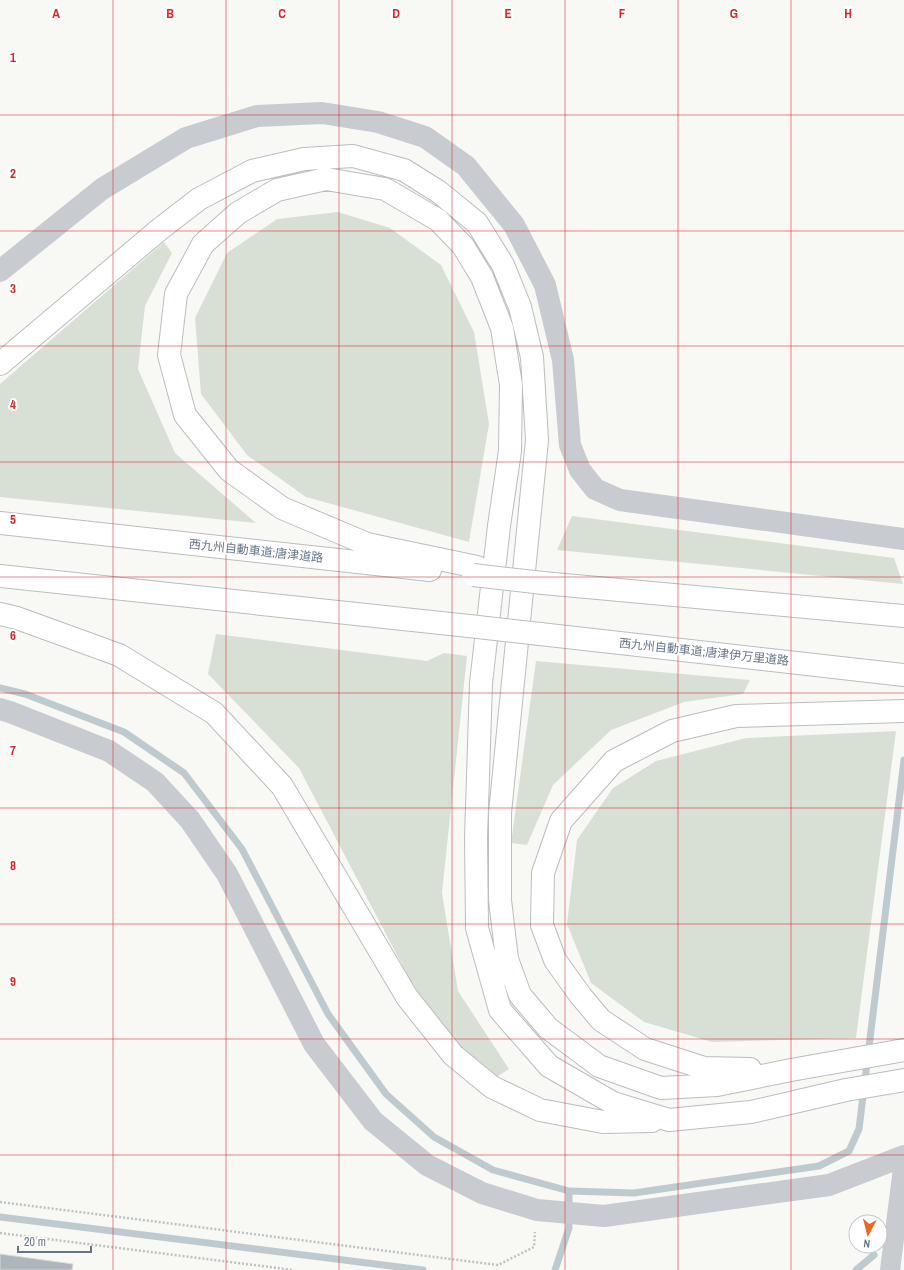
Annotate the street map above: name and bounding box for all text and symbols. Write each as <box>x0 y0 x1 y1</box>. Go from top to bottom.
text: A <box>52 5 60 22</box>
text: B <box>166 5 174 22</box>
text: C <box>278 5 286 22</box>
text: D <box>392 5 400 22</box>
text: E <box>504 5 512 22</box>
text: F <box>619 5 626 22</box>
text: G <box>730 5 738 22</box>
text: H <box>844 5 852 22</box>
text: 1 <box>10 49 16 66</box>
text: 2 <box>10 165 16 182</box>
text: 3 <box>10 280 16 297</box>
text: 4 <box>10 396 16 413</box>
text: 5 <box>10 511 16 528</box>
street label: 西九州自動車道;唐津道路 <box>188 536 324 566</box>
text: 6 <box>10 627 16 644</box>
street label: 西九州自動車道;唐津伊万里道路 <box>618 635 790 669</box>
text: 7 <box>10 742 16 759</box>
text: 8 <box>10 857 16 874</box>
text: 9 <box>10 973 16 990</box>
north arrow <box>848 1214 888 1254</box>
scale bar <box>18 1228 91 1254</box>
text: 20 m <box>24 1234 46 1250</box>
text: N <box>863 1237 871 1251</box>

